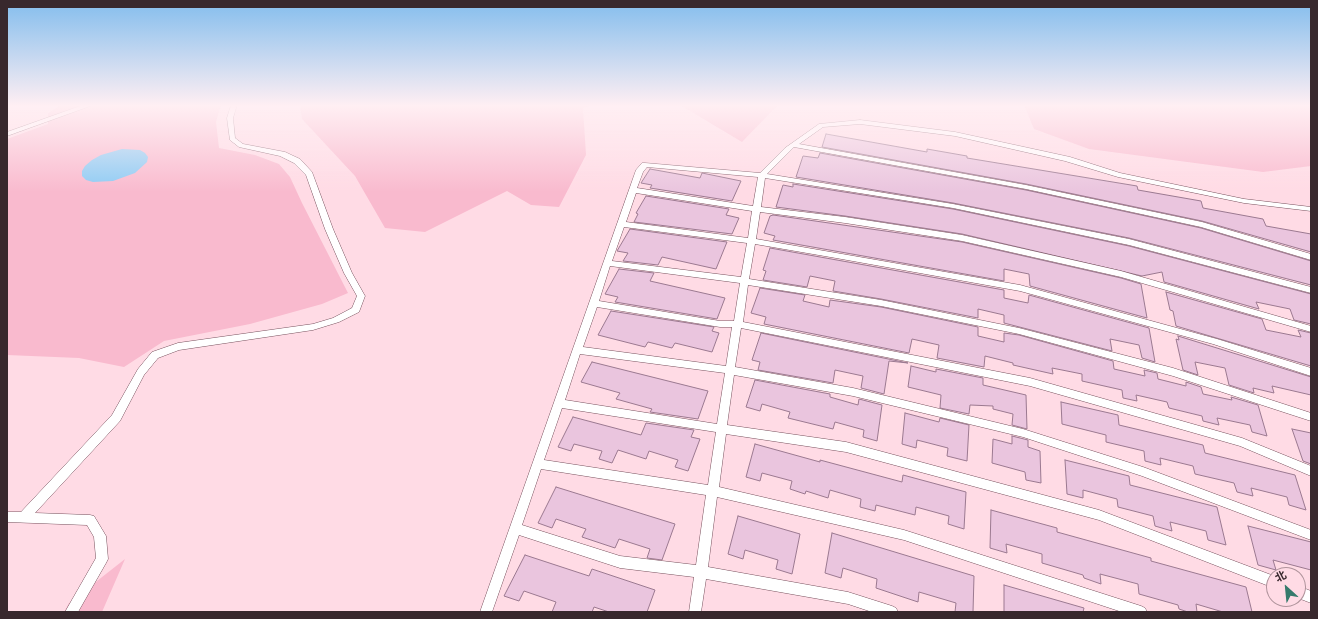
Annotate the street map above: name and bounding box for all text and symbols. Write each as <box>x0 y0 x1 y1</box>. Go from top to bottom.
north arrow <box>1266 567 1306 607</box>
text: 北 <box>1273 568 1289 585</box>

